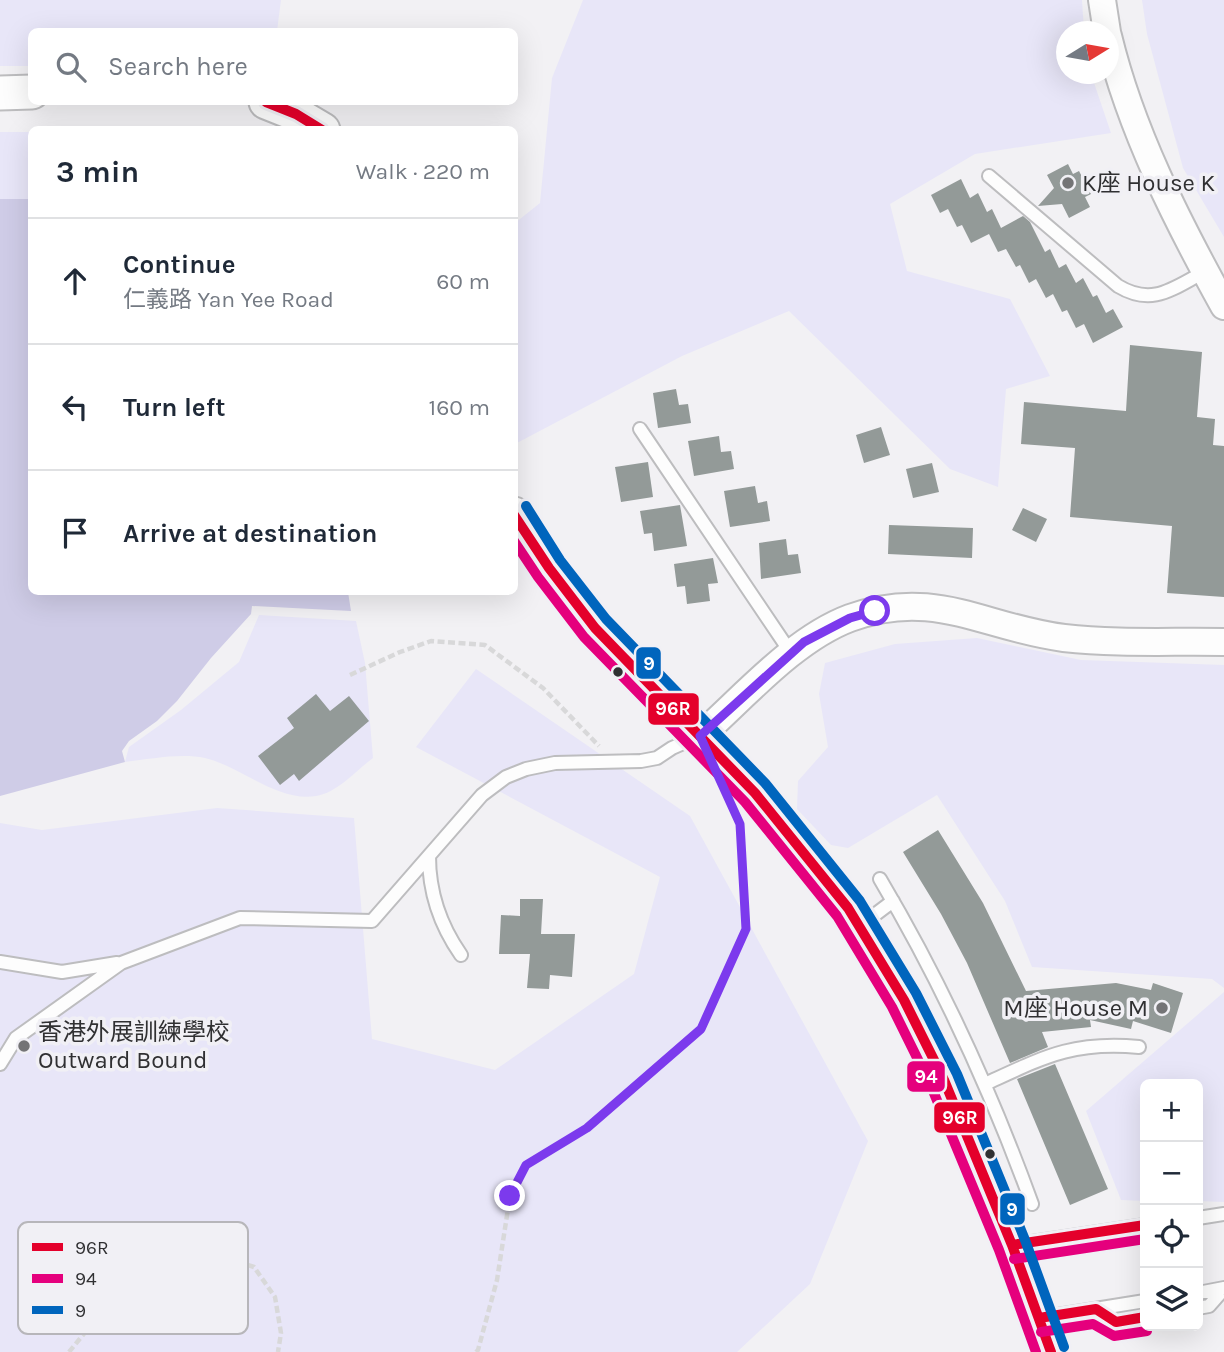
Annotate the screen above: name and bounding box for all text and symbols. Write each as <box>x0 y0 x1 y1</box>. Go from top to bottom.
north arrow <box>1056 21 1119 84</box>
search box <box>28 28 518 105</box>
icon: search <box>52 48 90 86</box>
text: Search here <box>108 51 248 82</box>
text: 3 min <box>56 154 139 190</box>
text: Walk · 220 m <box>356 158 490 185</box>
place label: K座 House K <box>1082 169 1216 197</box>
marker: K座 House K <box>1060 175 1076 191</box>
text: Continue <box>123 249 235 280</box>
icon: ahead <box>56 262 94 300</box>
text: 60 m <box>436 268 490 295</box>
text: 仁義路 Yan Yee Road <box>123 286 334 313</box>
icon: left <box>56 388 94 426</box>
text: Turn left <box>123 392 225 423</box>
text: 160 m <box>429 394 490 421</box>
icon: arrive <box>56 514 94 552</box>
text: Arrive at destination <box>123 518 377 549</box>
route start <box>859 595 890 626</box>
line badge: 9 <box>635 646 662 680</box>
text: 9 <box>643 653 655 675</box>
unlabelled marker <box>611 665 625 679</box>
line badge: 96R <box>647 692 700 726</box>
text: 96R <box>655 698 691 720</box>
place label: M座 House M <box>1003 994 1148 1022</box>
marker: M座 House M <box>1154 1000 1170 1016</box>
place label: 香港外展訓練學校 Outward Bound <box>38 1018 230 1074</box>
marker: 香港外展訓練學校 Outward Bound <box>16 1038 32 1054</box>
line badge: 94 <box>906 1060 946 1093</box>
text: 94 <box>915 1066 938 1088</box>
map controls <box>1140 1079 1203 1331</box>
button: + <box>1140 1079 1203 1142</box>
line badge: 96R <box>933 1101 986 1134</box>
text: 96R <box>942 1107 978 1129</box>
button: − <box>1140 1142 1203 1205</box>
unlabelled marker <box>983 1147 997 1161</box>
route end <box>494 1180 525 1211</box>
line badge: 9 <box>999 1192 1026 1226</box>
text: 9 <box>1006 1199 1018 1221</box>
button: locate <box>1140 1205 1203 1268</box>
legend <box>18 1222 248 1334</box>
text: 96R <box>75 1237 109 1259</box>
text: 94 <box>75 1268 97 1290</box>
button: layers <box>1140 1268 1203 1331</box>
text: 9 <box>75 1300 86 1322</box>

